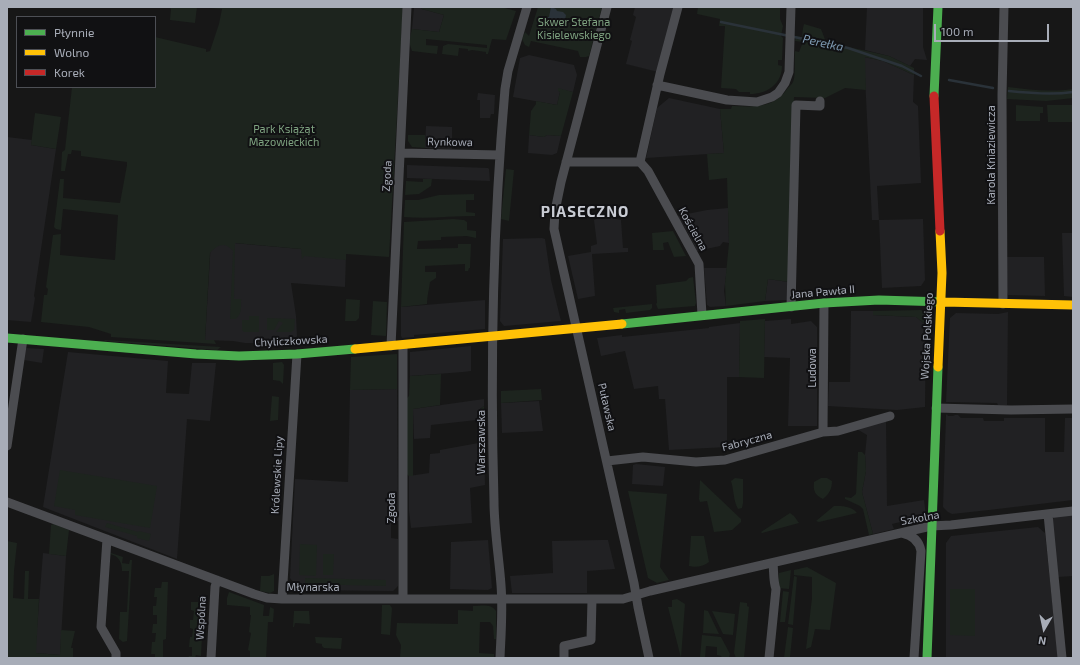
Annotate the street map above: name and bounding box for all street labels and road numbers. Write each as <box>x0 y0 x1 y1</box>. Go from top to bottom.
street label: Karola Kniaziewicza <box>984 105 998 205</box>
street label: Rynkowa <box>427 135 473 149</box>
street label: Zgoda <box>380 160 394 192</box>
street label: Kościelna <box>676 205 710 253</box>
street label: Jana Pawła II <box>791 283 855 301</box>
street label: Wojska Polskiego <box>918 292 936 380</box>
street label: Chyliczkowska <box>254 332 328 350</box>
street label: Ludowa <box>805 348 819 388</box>
street label: Puławska <box>595 382 619 432</box>
street label: Warszawska <box>474 410 488 474</box>
street label: Fabryczna <box>720 428 774 454</box>
street label: Królewskie Lipy <box>268 436 286 514</box>
street label: Zgoda <box>384 493 398 523</box>
street label: Szkolna <box>900 508 940 528</box>
street label: Młynarska <box>287 580 339 594</box>
street label: Wspólna <box>193 596 209 640</box>

